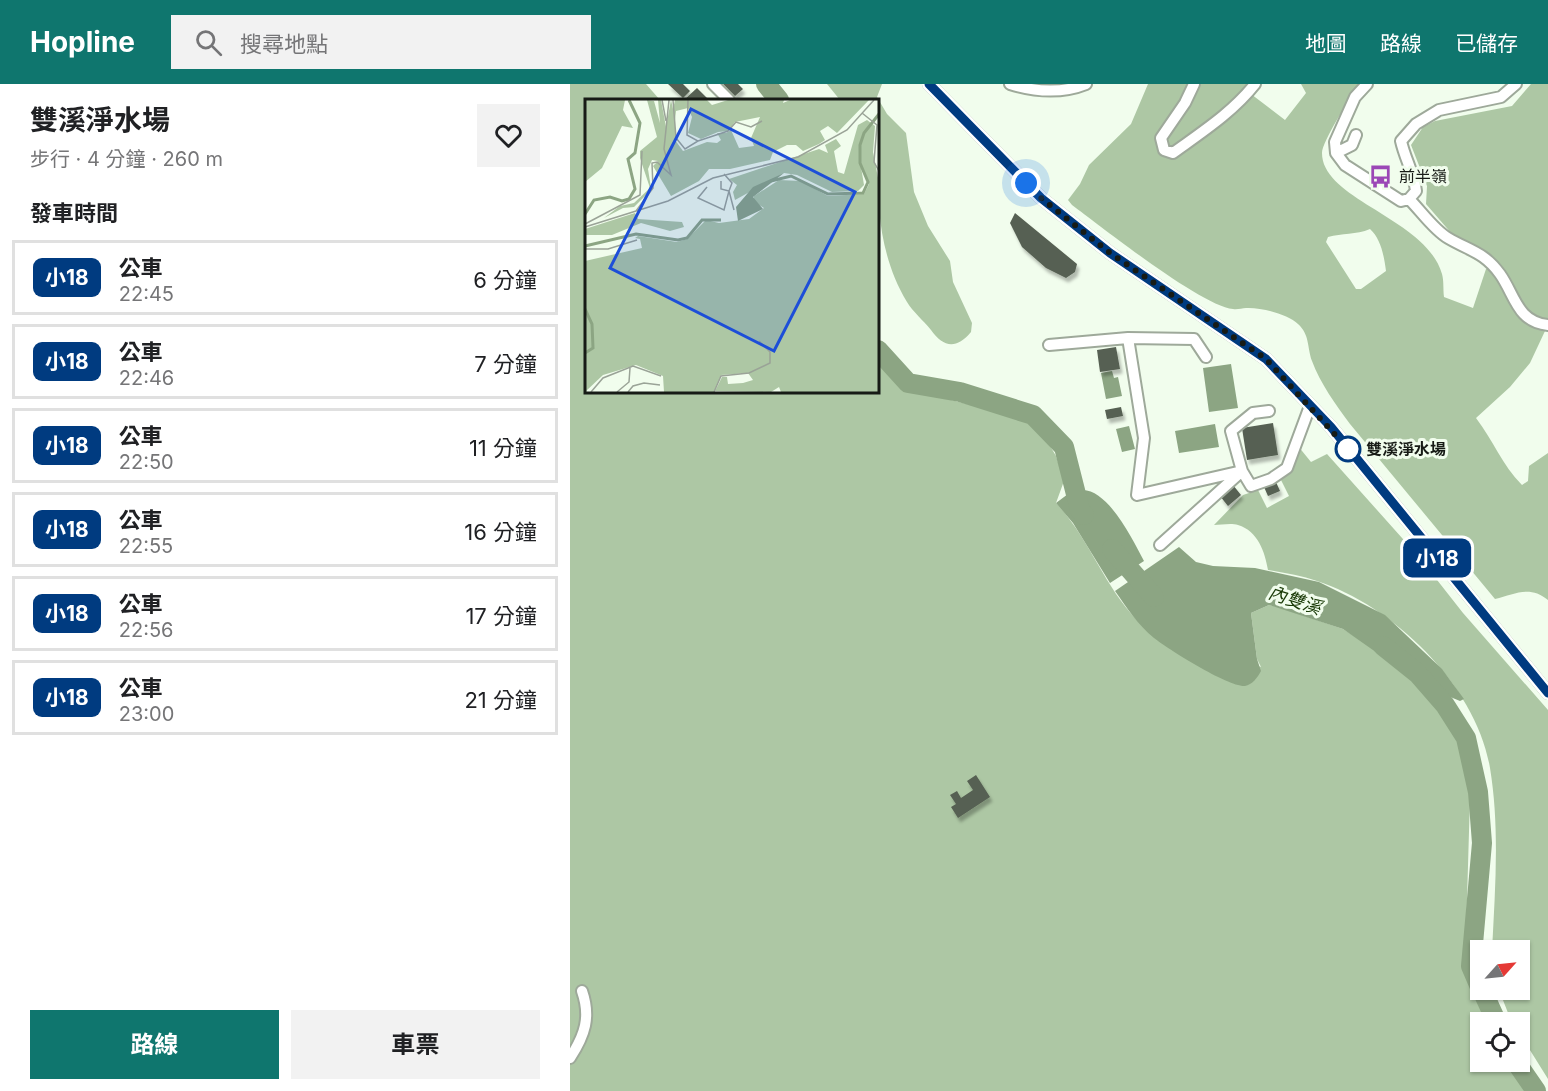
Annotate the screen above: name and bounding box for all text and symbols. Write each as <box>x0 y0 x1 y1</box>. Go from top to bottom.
search box <box>171 15 591 69</box>
text: Hopline <box>30 25 135 59</box>
icon: search <box>192 26 225 59</box>
text: 搜尋地點 <box>240 31 328 57</box>
text: 地圖 <box>1305 31 1347 56</box>
text: 路線 <box>1380 31 1422 56</box>
text: 已儲存 <box>1455 31 1518 56</box>
inset map <box>585 99 879 393</box>
text: 雙溪淨水場 <box>30 103 170 137</box>
button: heart <box>477 104 540 167</box>
text: 步行 · 4 分鐘 · 260 m <box>30 147 223 171</box>
bus stop icon: 前半嶺 <box>1368 163 1394 189</box>
place label: 前半嶺 <box>1399 166 1447 186</box>
your location <box>1011 168 1041 198</box>
text: 發車時間 <box>30 200 118 226</box>
text: 公車 <box>119 255 163 281</box>
text: 小18 <box>45 265 89 290</box>
text: 6 分鐘 <box>473 267 537 293</box>
text: 22:45 <box>119 282 174 306</box>
text: 公車 <box>119 339 163 365</box>
text: 小18 <box>45 349 89 374</box>
text: 7 分鐘 <box>474 351 537 377</box>
text: 22:46 <box>119 366 174 390</box>
text: 公車 <box>119 423 163 449</box>
text: 小18 <box>45 433 89 458</box>
text: 11 分鐘 <box>469 435 537 461</box>
marker: 雙溪淨水場 <box>1335 436 1361 462</box>
place label: 雙溪淨水場 <box>1366 439 1446 459</box>
text: 22:50 <box>119 450 174 474</box>
text: 公車 <box>119 507 163 533</box>
text: 小18 <box>45 517 89 542</box>
text: 16 分鐘 <box>464 519 537 545</box>
text: 22:55 <box>119 534 173 558</box>
line badge: 小18 <box>1402 538 1472 578</box>
text: 小18 <box>1415 546 1459 571</box>
water label: 內雙溪 <box>1266 582 1327 619</box>
text: 公車 <box>119 591 163 617</box>
text: 小18 <box>45 601 89 626</box>
text: 17 分鐘 <box>465 603 537 629</box>
text: 22:56 <box>119 618 173 642</box>
text: 公車 <box>119 675 163 701</box>
text: 小18 <box>45 685 89 710</box>
text: 21 分鐘 <box>464 687 537 713</box>
text: 23:00 <box>119 702 174 726</box>
north arrow <box>1470 940 1530 1000</box>
map controls <box>1470 940 1530 1072</box>
button: 路線 <box>30 1010 279 1079</box>
button: 車票 <box>291 1010 540 1079</box>
button: locate <box>1470 1012 1530 1072</box>

